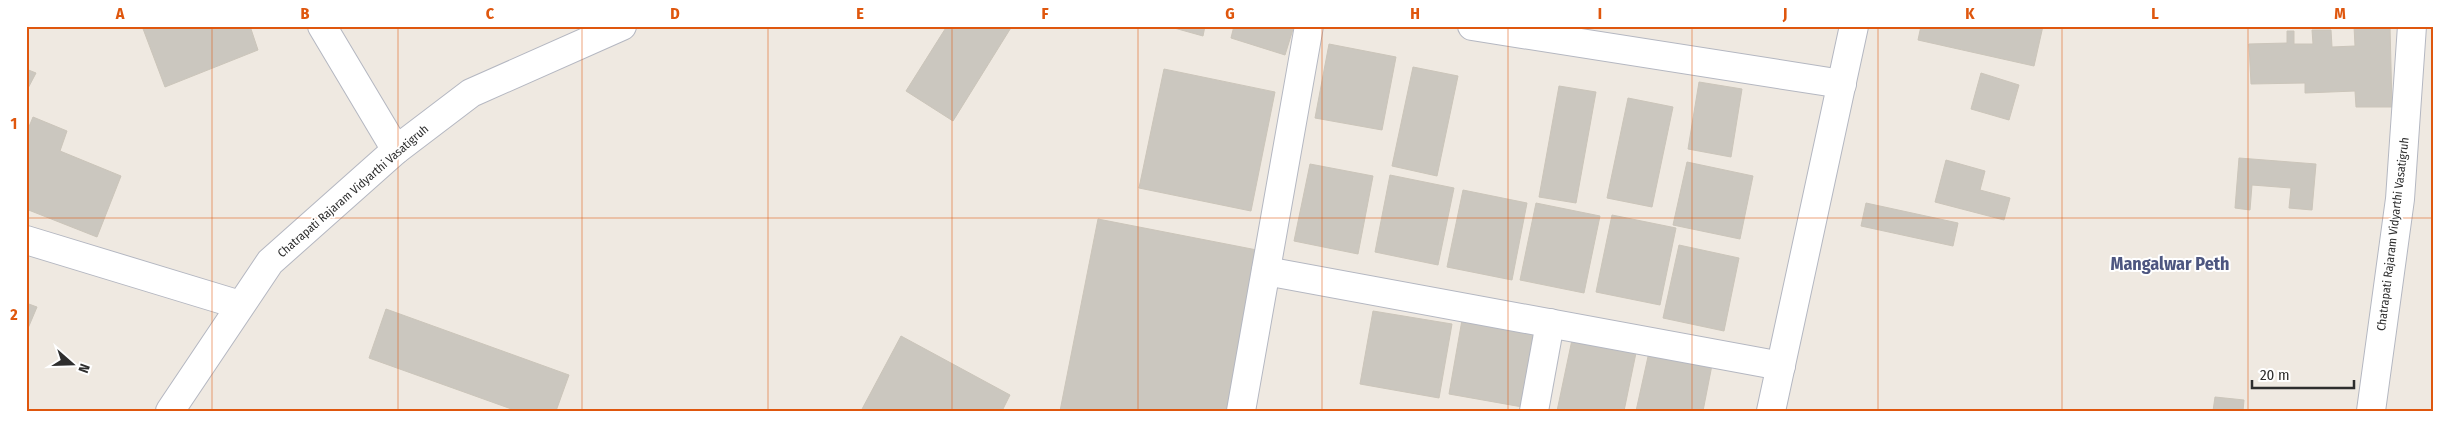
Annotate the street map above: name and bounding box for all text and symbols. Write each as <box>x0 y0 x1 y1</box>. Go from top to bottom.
text: A <box>115 4 125 23</box>
text: B <box>301 4 310 23</box>
text: C <box>486 4 495 23</box>
text: D <box>670 4 680 23</box>
text: E <box>856 4 864 23</box>
text: F <box>1041 4 1049 23</box>
text: G <box>1225 4 1235 23</box>
text: H <box>1410 4 1420 23</box>
text: I <box>1598 4 1602 23</box>
text: J <box>1782 4 1787 23</box>
text: K <box>1965 4 1975 23</box>
text: L <box>2151 4 2159 23</box>
text: M <box>2334 4 2346 23</box>
text: 1 <box>11 114 17 133</box>
street label: Chatrapati Rajaram Vidyarthi Vasatigruh <box>275 122 431 260</box>
street label: Chatrapati Rajaram Vidyarthi Vasatigruh <box>2374 136 2412 332</box>
district label: Mangalwar Peth <box>2110 253 2230 275</box>
text: 2 <box>9 305 18 324</box>
north arrow <box>48 340 98 390</box>
scale bar <box>2252 357 2355 389</box>
text: N <box>74 361 93 375</box>
text: 20 m <box>2260 366 2290 384</box>

